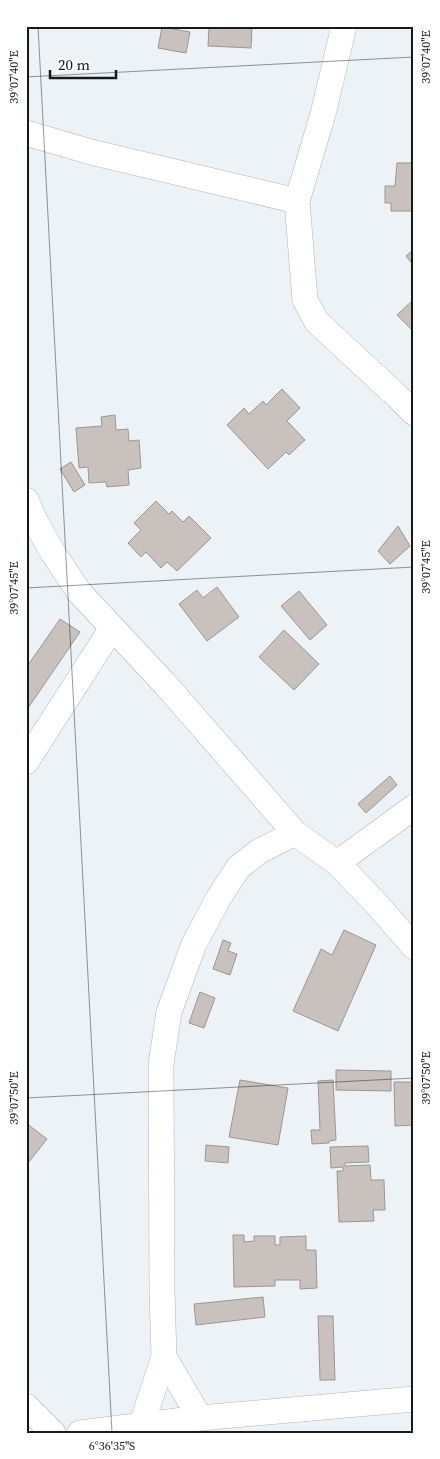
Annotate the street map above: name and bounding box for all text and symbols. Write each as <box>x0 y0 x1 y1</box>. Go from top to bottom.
text: 39°07'40"E <box>418 30 434 84</box>
scale bar <box>50 48 116 80</box>
text: 39°07'40"E <box>6 50 22 104</box>
text: 20 m <box>58 54 90 75</box>
text: 39°07'45"E <box>418 540 434 594</box>
text: 39°07'45"E <box>6 561 22 615</box>
text: 39°07'50"E <box>418 1051 434 1105</box>
text: 39°07'50"E <box>6 1071 22 1125</box>
text: 6°36'35"S <box>89 1438 135 1454</box>

